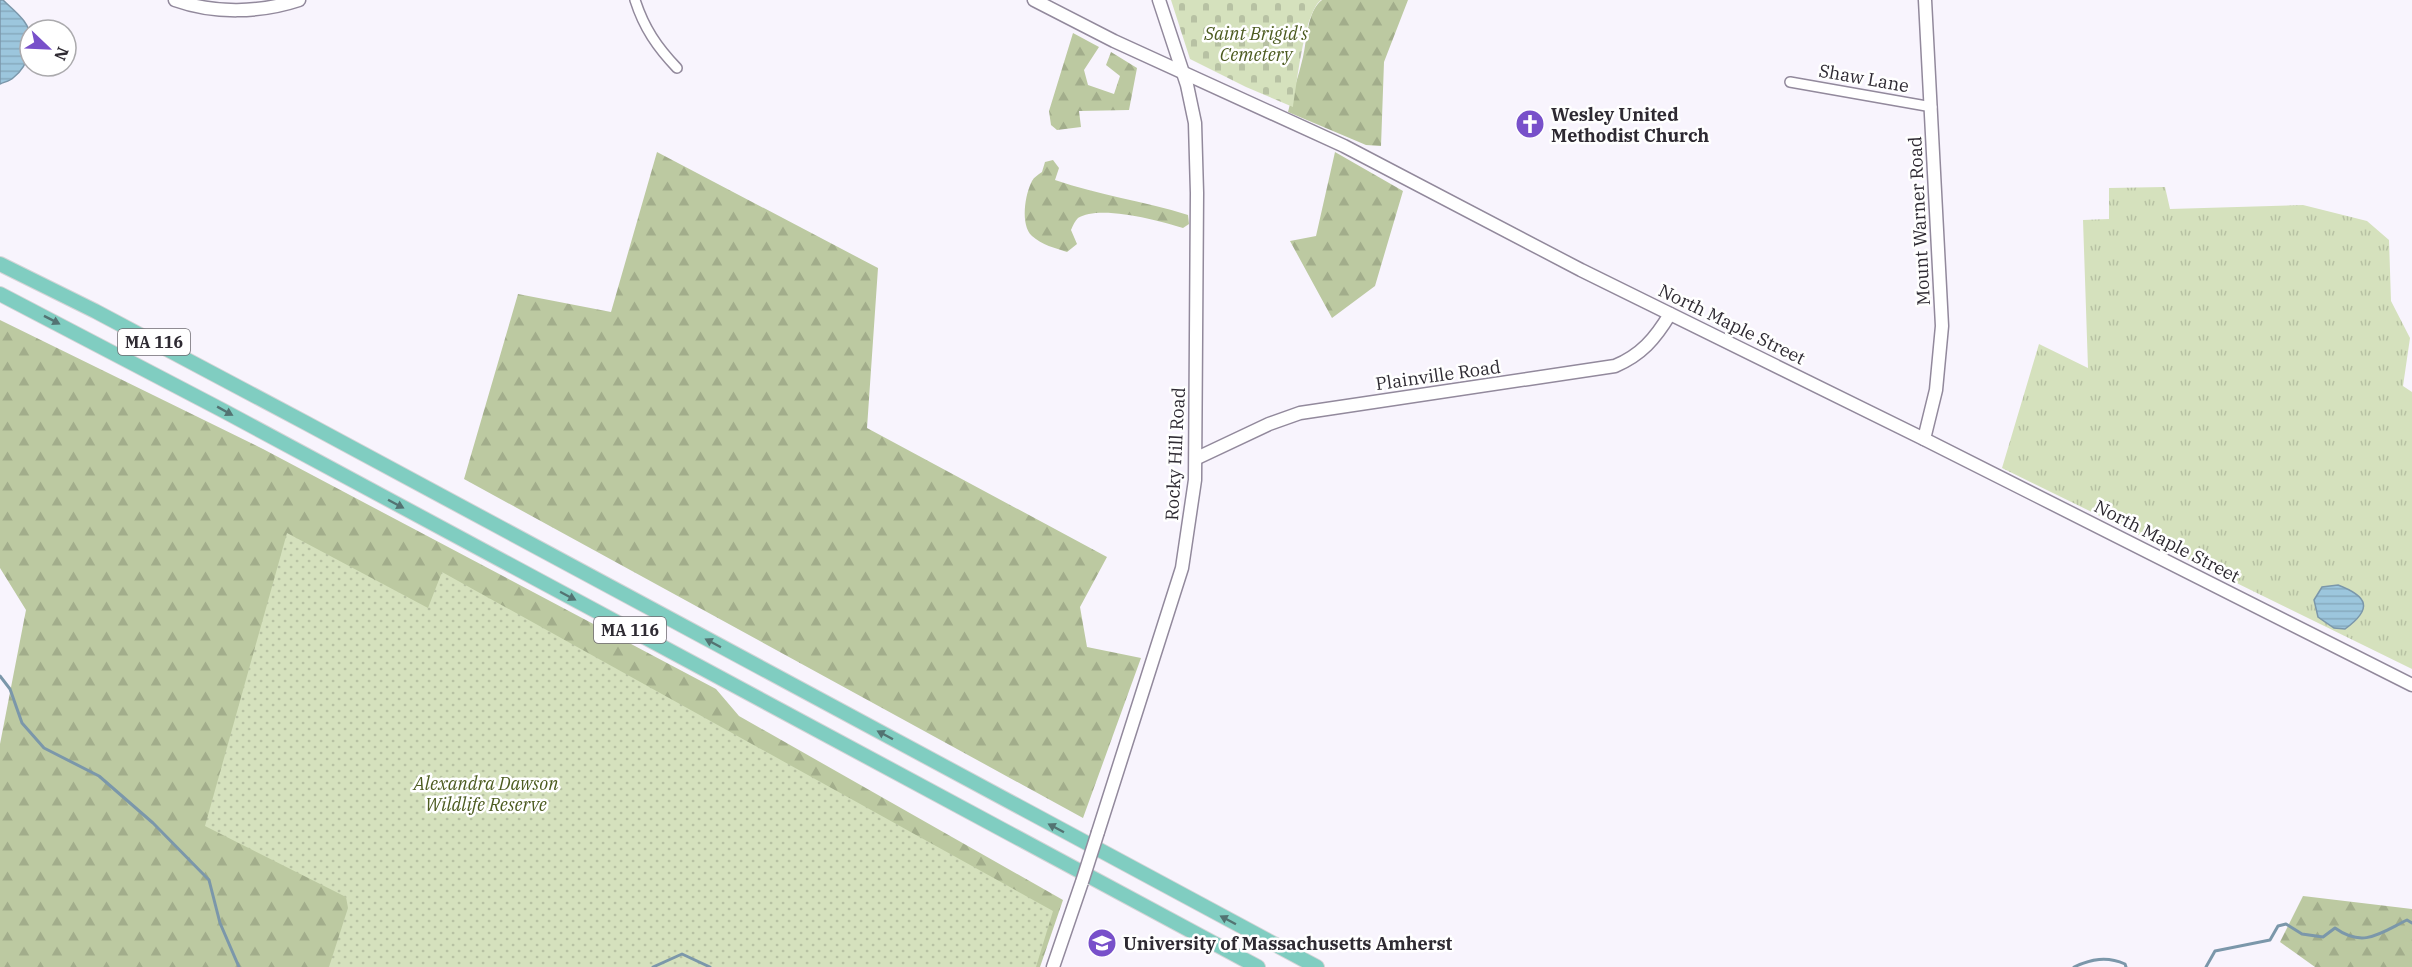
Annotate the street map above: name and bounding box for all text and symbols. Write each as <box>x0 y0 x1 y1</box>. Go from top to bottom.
north arrow <box>18 18 78 78</box>
park label: Saint Brigid's Cemetery <box>1203 22 1308 66</box>
text: N <box>50 44 73 64</box>
street label: Shaw Lane <box>1817 59 1911 97</box>
place label: Wesley United Methodist Church <box>1551 103 1710 147</box>
church icon: Wesley United Methodist Church <box>1514 108 1546 140</box>
street label: Mount Warner Road <box>1903 136 1935 306</box>
street label: North Maple Street <box>1655 279 1809 369</box>
one-way arrow <box>44 315 61 325</box>
road number: MA 116 <box>118 329 190 355</box>
street label: Plainville Road <box>1374 355 1502 395</box>
street label: Rocky Hill Road <box>1160 387 1190 521</box>
one-way arrow <box>217 406 234 416</box>
street label: North Maple Street <box>2090 494 2244 588</box>
one-way arrow <box>388 499 405 509</box>
one-way arrow <box>559 591 577 601</box>
road number: MA 116 <box>594 617 666 643</box>
one-way arrow <box>704 638 721 648</box>
one-way arrow <box>876 730 893 740</box>
park label: Alexandra Dawson Wildlife Reserve <box>413 772 559 816</box>
one-way arrow <box>1048 823 1065 832</box>
one-way arrow <box>1219 915 1236 925</box>
school or university icon: University of Massachusetts Amherst <box>1086 927 1118 959</box>
place label: University of Massachusetts Amherst <box>1123 932 1453 955</box>

